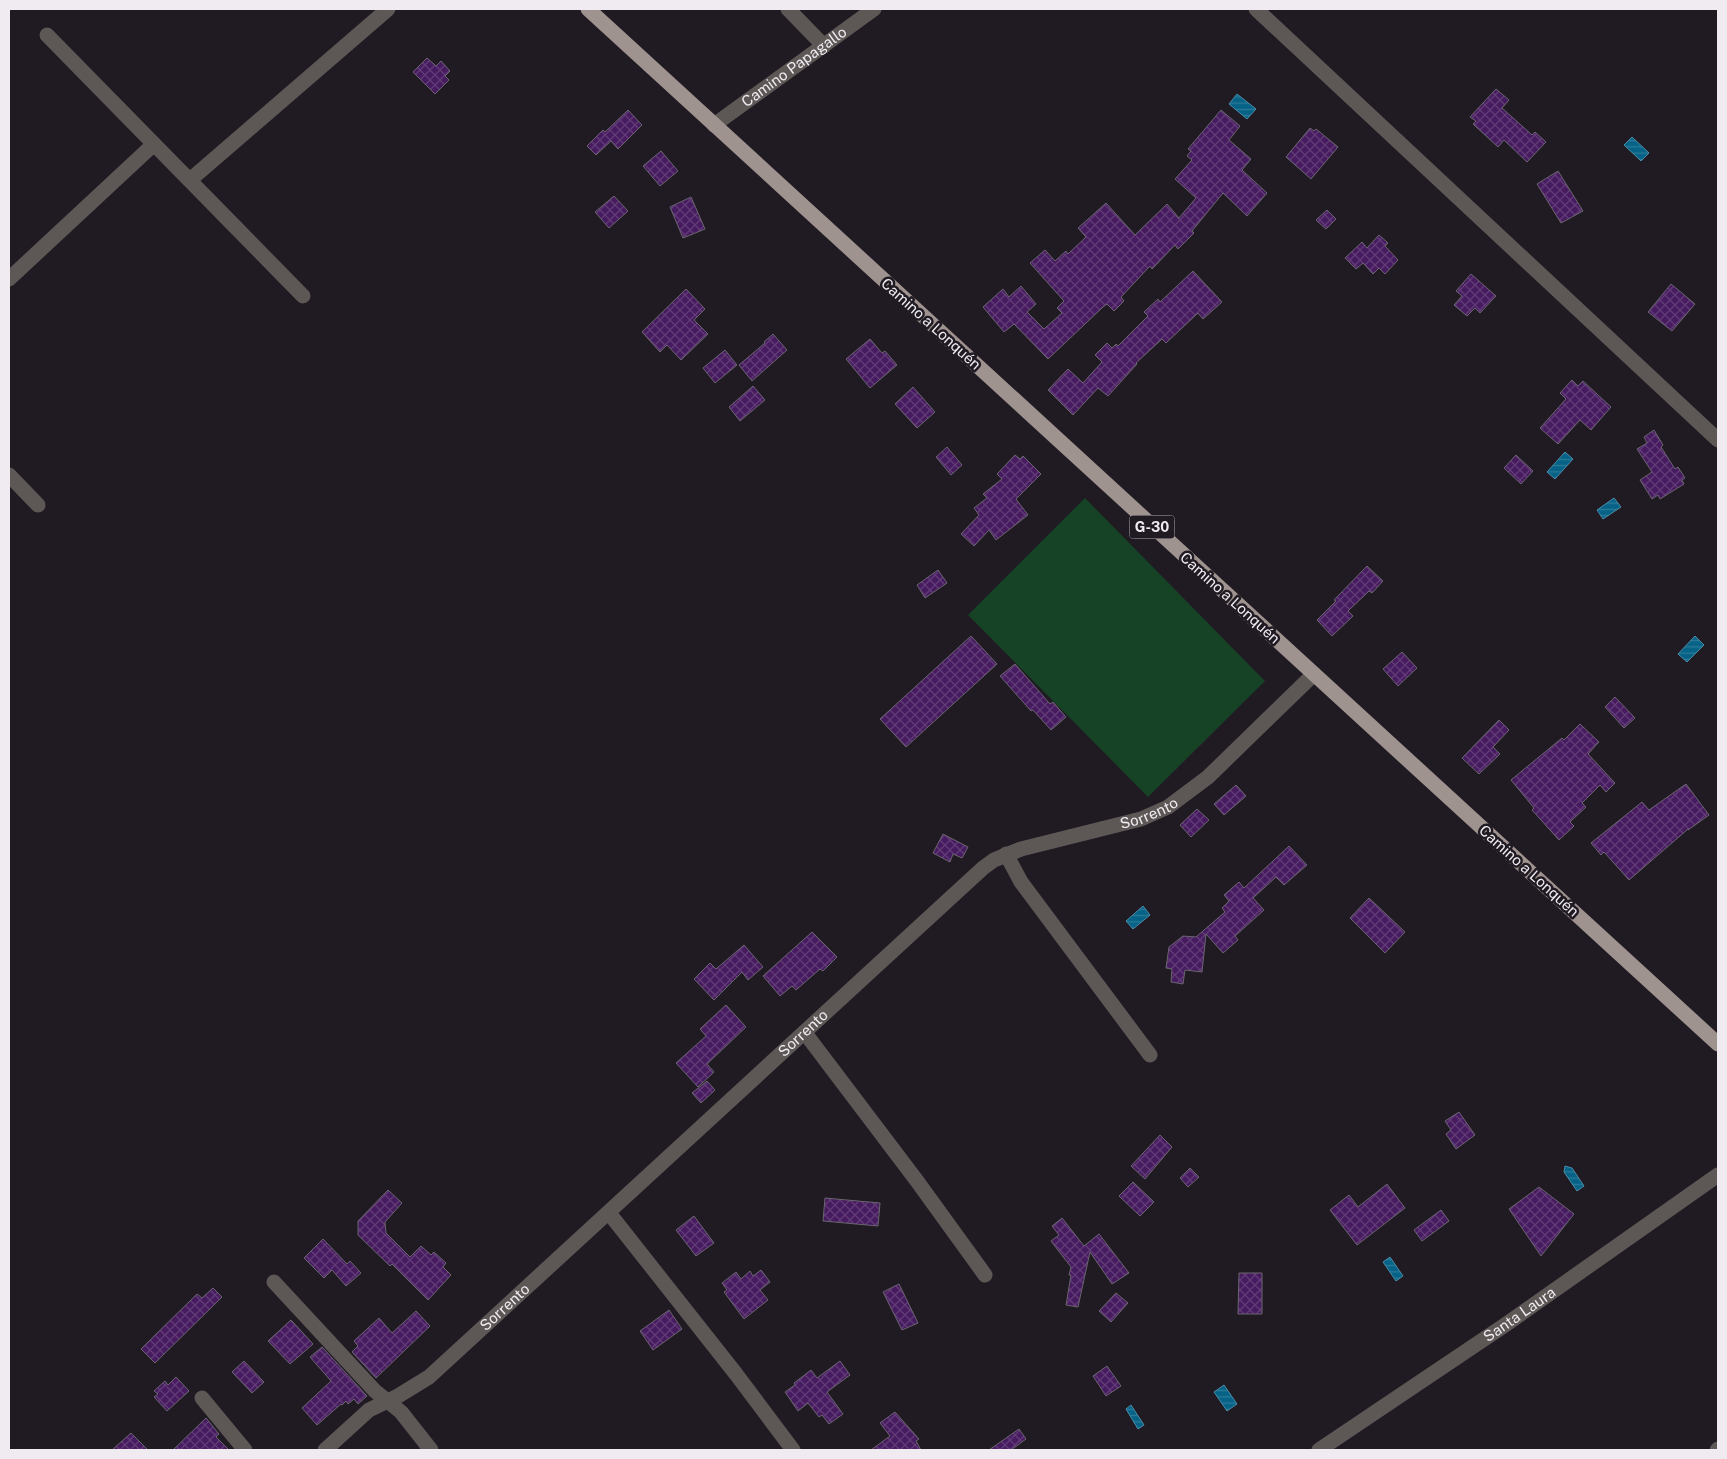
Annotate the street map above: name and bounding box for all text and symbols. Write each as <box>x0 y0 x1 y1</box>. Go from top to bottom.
street label: Camino Papagallo <box>738 23 850 110</box>
street label: Camino a Lonquén <box>878 274 985 373</box>
road number: G-30 <box>1130 516 1174 538</box>
street label: Camino a Lonquén <box>1177 548 1284 647</box>
street label: Sorrento <box>1118 794 1181 832</box>
street label: Camino a Lonquén <box>1476 821 1583 920</box>
street label: Sorrento <box>774 1006 831 1060</box>
street label: Sorrento <box>476 1280 533 1334</box>
street label: Santa Laura <box>1480 1283 1559 1345</box>

